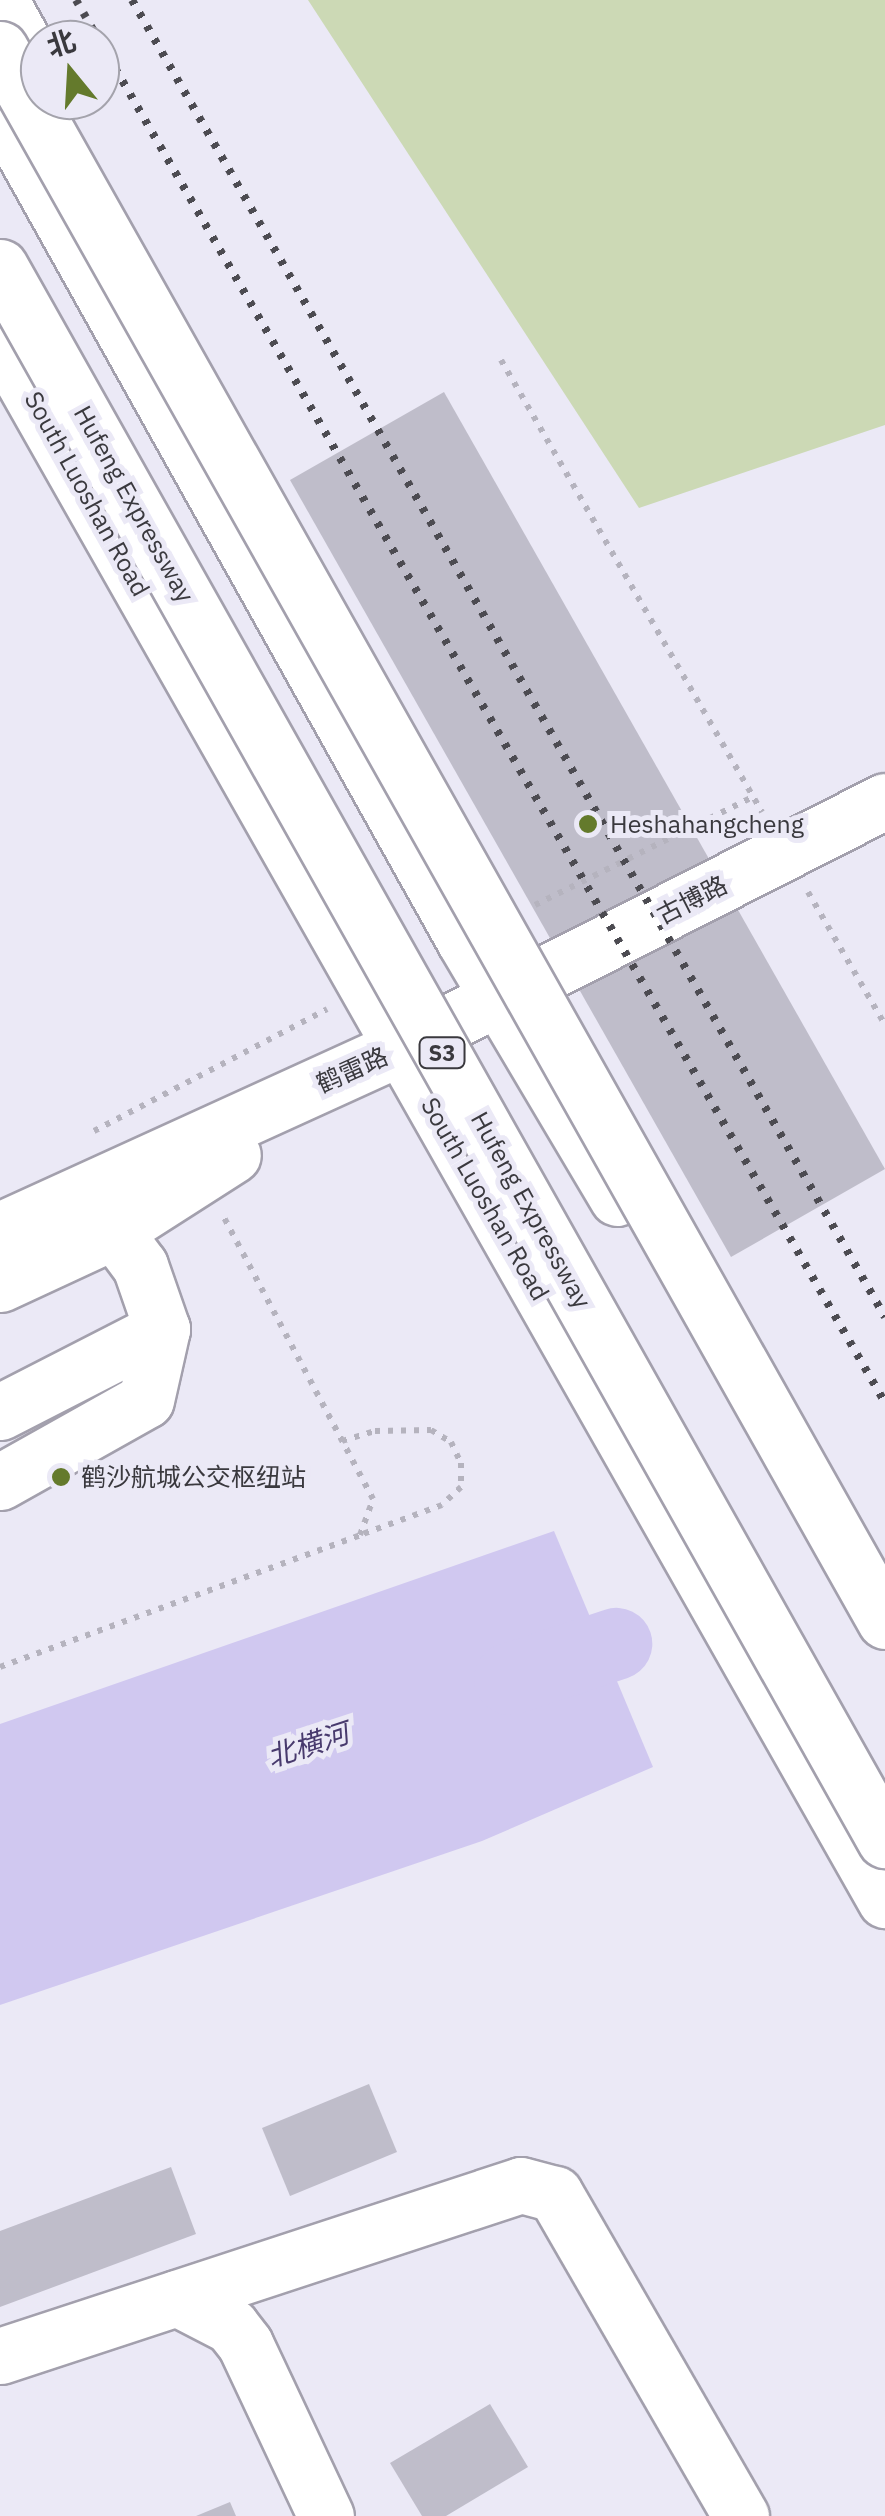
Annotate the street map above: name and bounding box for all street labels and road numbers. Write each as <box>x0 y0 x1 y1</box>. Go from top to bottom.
street label: South Luoshan Road <box>18 386 156 602</box>
street label: Hufeng Expressway <box>68 400 200 608</box>
street label: 古博路 <box>652 870 732 930</box>
road number: S3 <box>417 1036 467 1070</box>
street label: 鹤雷路 <box>312 1041 392 1099</box>
street label: South Luoshan Road <box>415 1092 555 1306</box>
street label: Hufeng Expressway <box>465 1106 597 1314</box>

